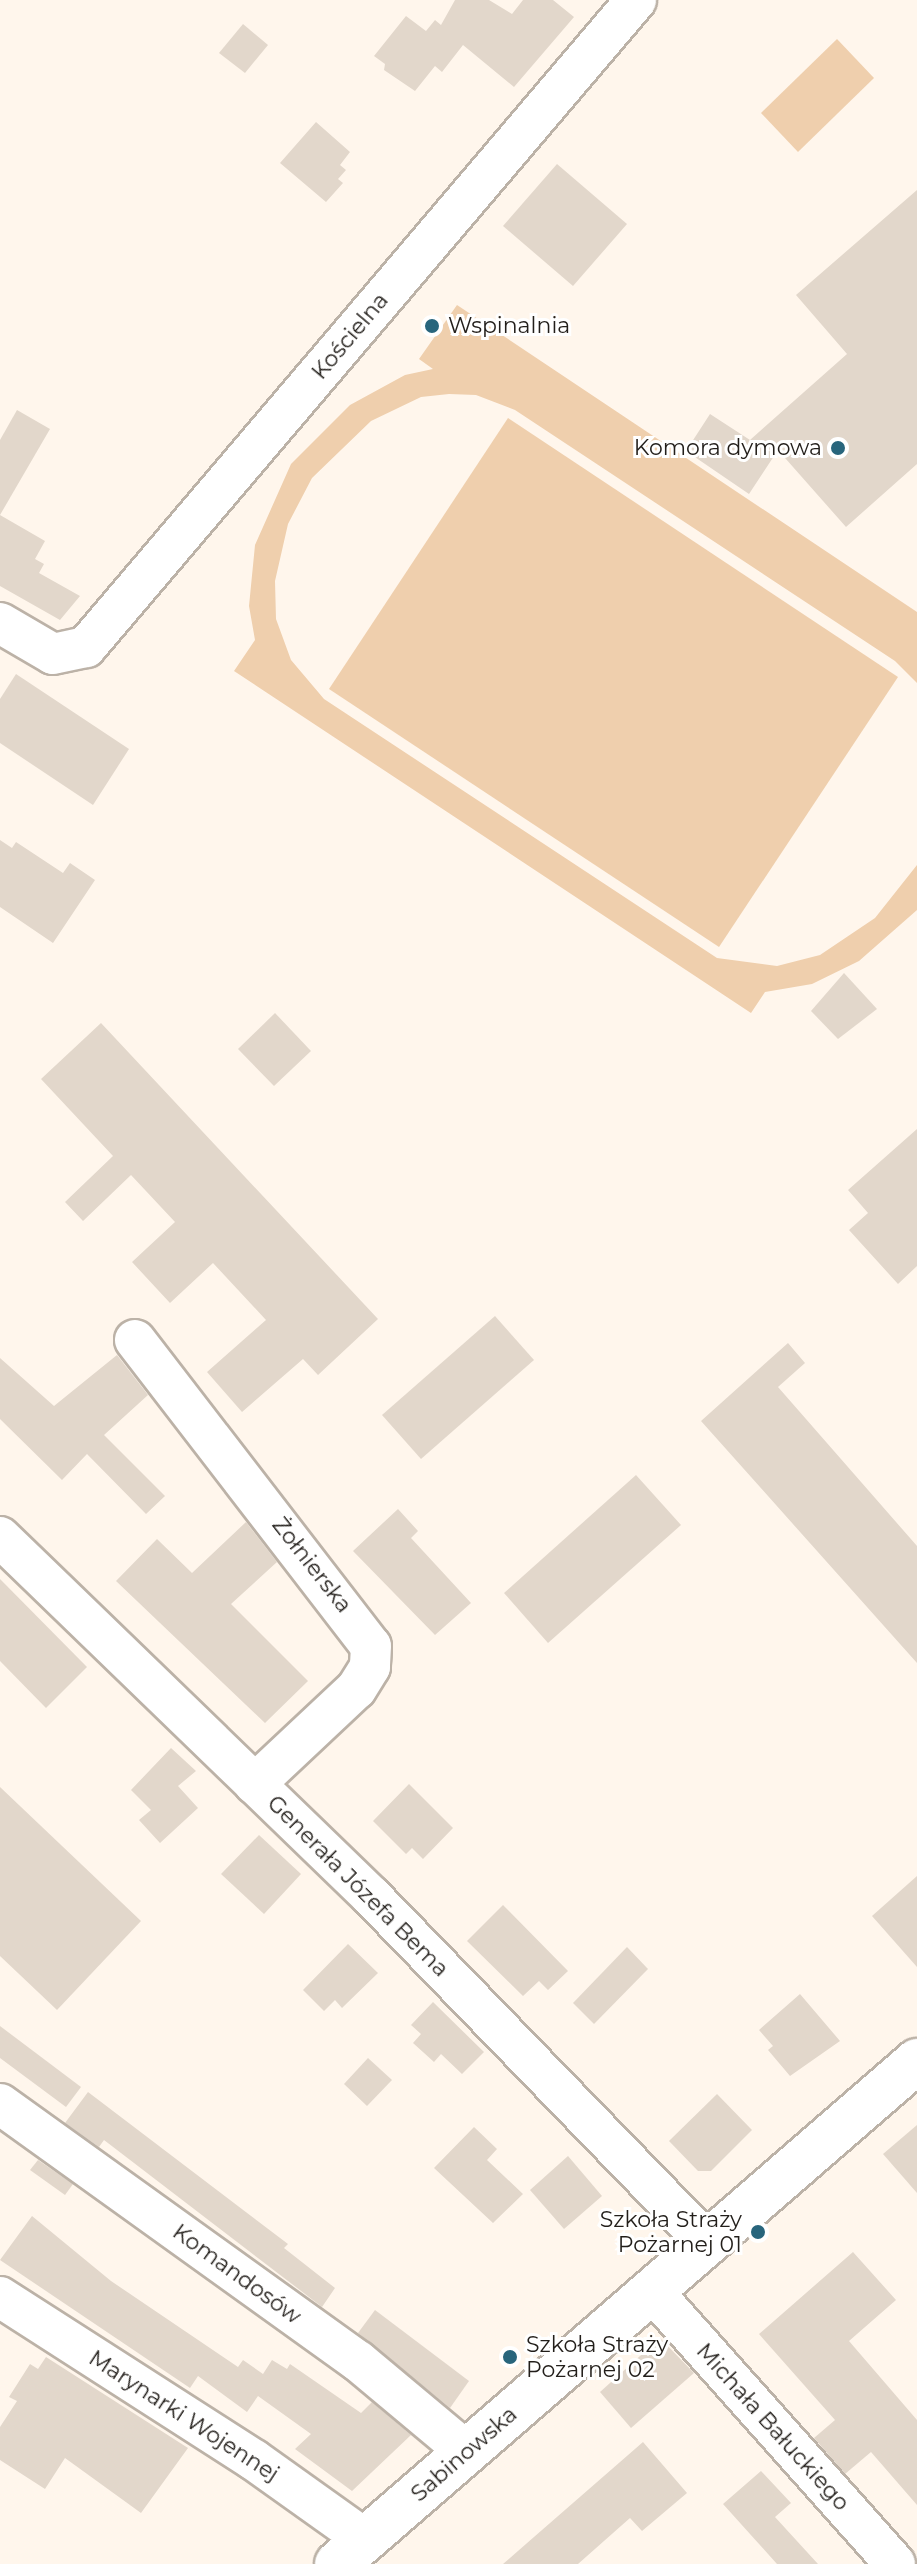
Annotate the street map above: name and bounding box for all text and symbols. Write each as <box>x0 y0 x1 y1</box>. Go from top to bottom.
street label: Kościelna <box>306 287 394 385</box>
place label: Wspinalnia <box>448 313 570 339</box>
marker: Wspinalnia <box>423 317 441 335</box>
place label: Komora dymowa <box>634 435 822 461</box>
marker: Komora dymowa <box>829 439 847 457</box>
street label: Żołnierska <box>267 1512 357 1618</box>
street label: Generała Józefa Bema <box>262 1790 454 1982</box>
place label: Szkoła Straży Pożarnej 01 <box>600 2206 742 2258</box>
street label: Komandosów <box>168 2219 306 2329</box>
marker: Szkoła Straży Pożarnej 01 <box>749 2223 767 2241</box>
place label: Szkoła Straży Pożarnej 02 <box>526 2331 668 2382</box>
street label: Michała Bałuckiego <box>691 2338 855 2516</box>
street label: Marynarki Wojennej <box>84 2345 284 2487</box>
marker: Szkoła Straży Pożarnej 02 <box>501 2348 519 2366</box>
street label: Sabinowska <box>406 2401 522 2507</box>

